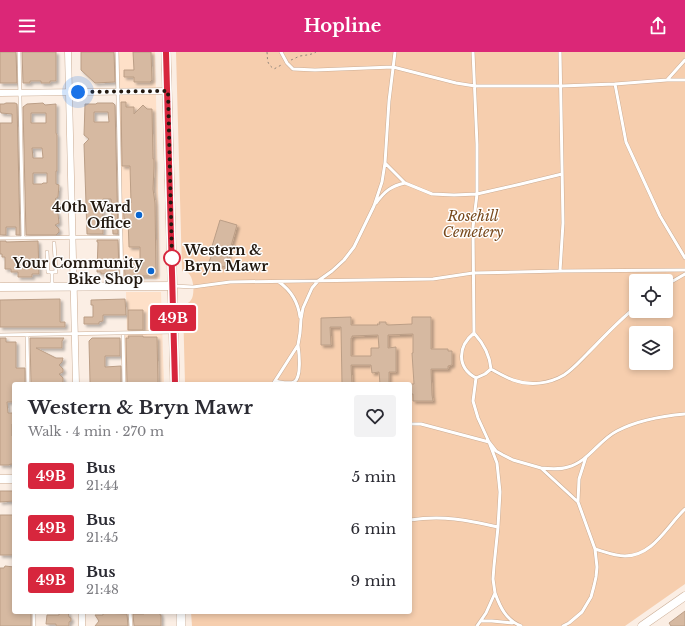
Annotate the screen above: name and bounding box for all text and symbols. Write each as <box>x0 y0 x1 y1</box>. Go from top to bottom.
icon: menu <box>16 15 38 37</box>
text: Hopline <box>304 15 381 37</box>
icon: share <box>647 15 669 37</box>
your location <box>68 82 88 102</box>
place label: 40th Ward Office <box>52 198 131 232</box>
park label: Rosehill Cemetery <box>443 207 504 241</box>
marker: 40th Ward Office <box>134 210 144 220</box>
place label: Western & Bryn Mawr <box>183 241 268 275</box>
marker: Western & Bryn Mawr <box>163 249 181 267</box>
place label: Your Community Bike Shop <box>12 254 144 288</box>
marker: Your Community Bike Shop <box>146 266 156 276</box>
map controls <box>629 274 673 370</box>
button: locate <box>629 274 673 318</box>
line badge: 49B <box>150 305 196 331</box>
text: 49B <box>158 309 188 327</box>
button: layers <box>629 326 673 370</box>
button: heart <box>354 395 396 437</box>
text: Western & Bryn Mawr <box>28 396 253 419</box>
text: Walk · 4 min · 270 m <box>28 423 164 440</box>
text: Bus <box>86 458 115 477</box>
text: 49B <box>36 467 66 485</box>
text: 5 min <box>352 467 396 486</box>
text: 21:44 <box>86 477 119 494</box>
text: Bus <box>86 510 115 529</box>
text: 49B <box>36 519 66 537</box>
text: 6 min <box>351 519 396 538</box>
text: 21:45 <box>86 529 118 546</box>
text: Bus <box>86 562 115 581</box>
text: 49B <box>36 571 66 589</box>
text: 9 min <box>351 571 396 590</box>
text: 21:48 <box>86 581 119 598</box>

